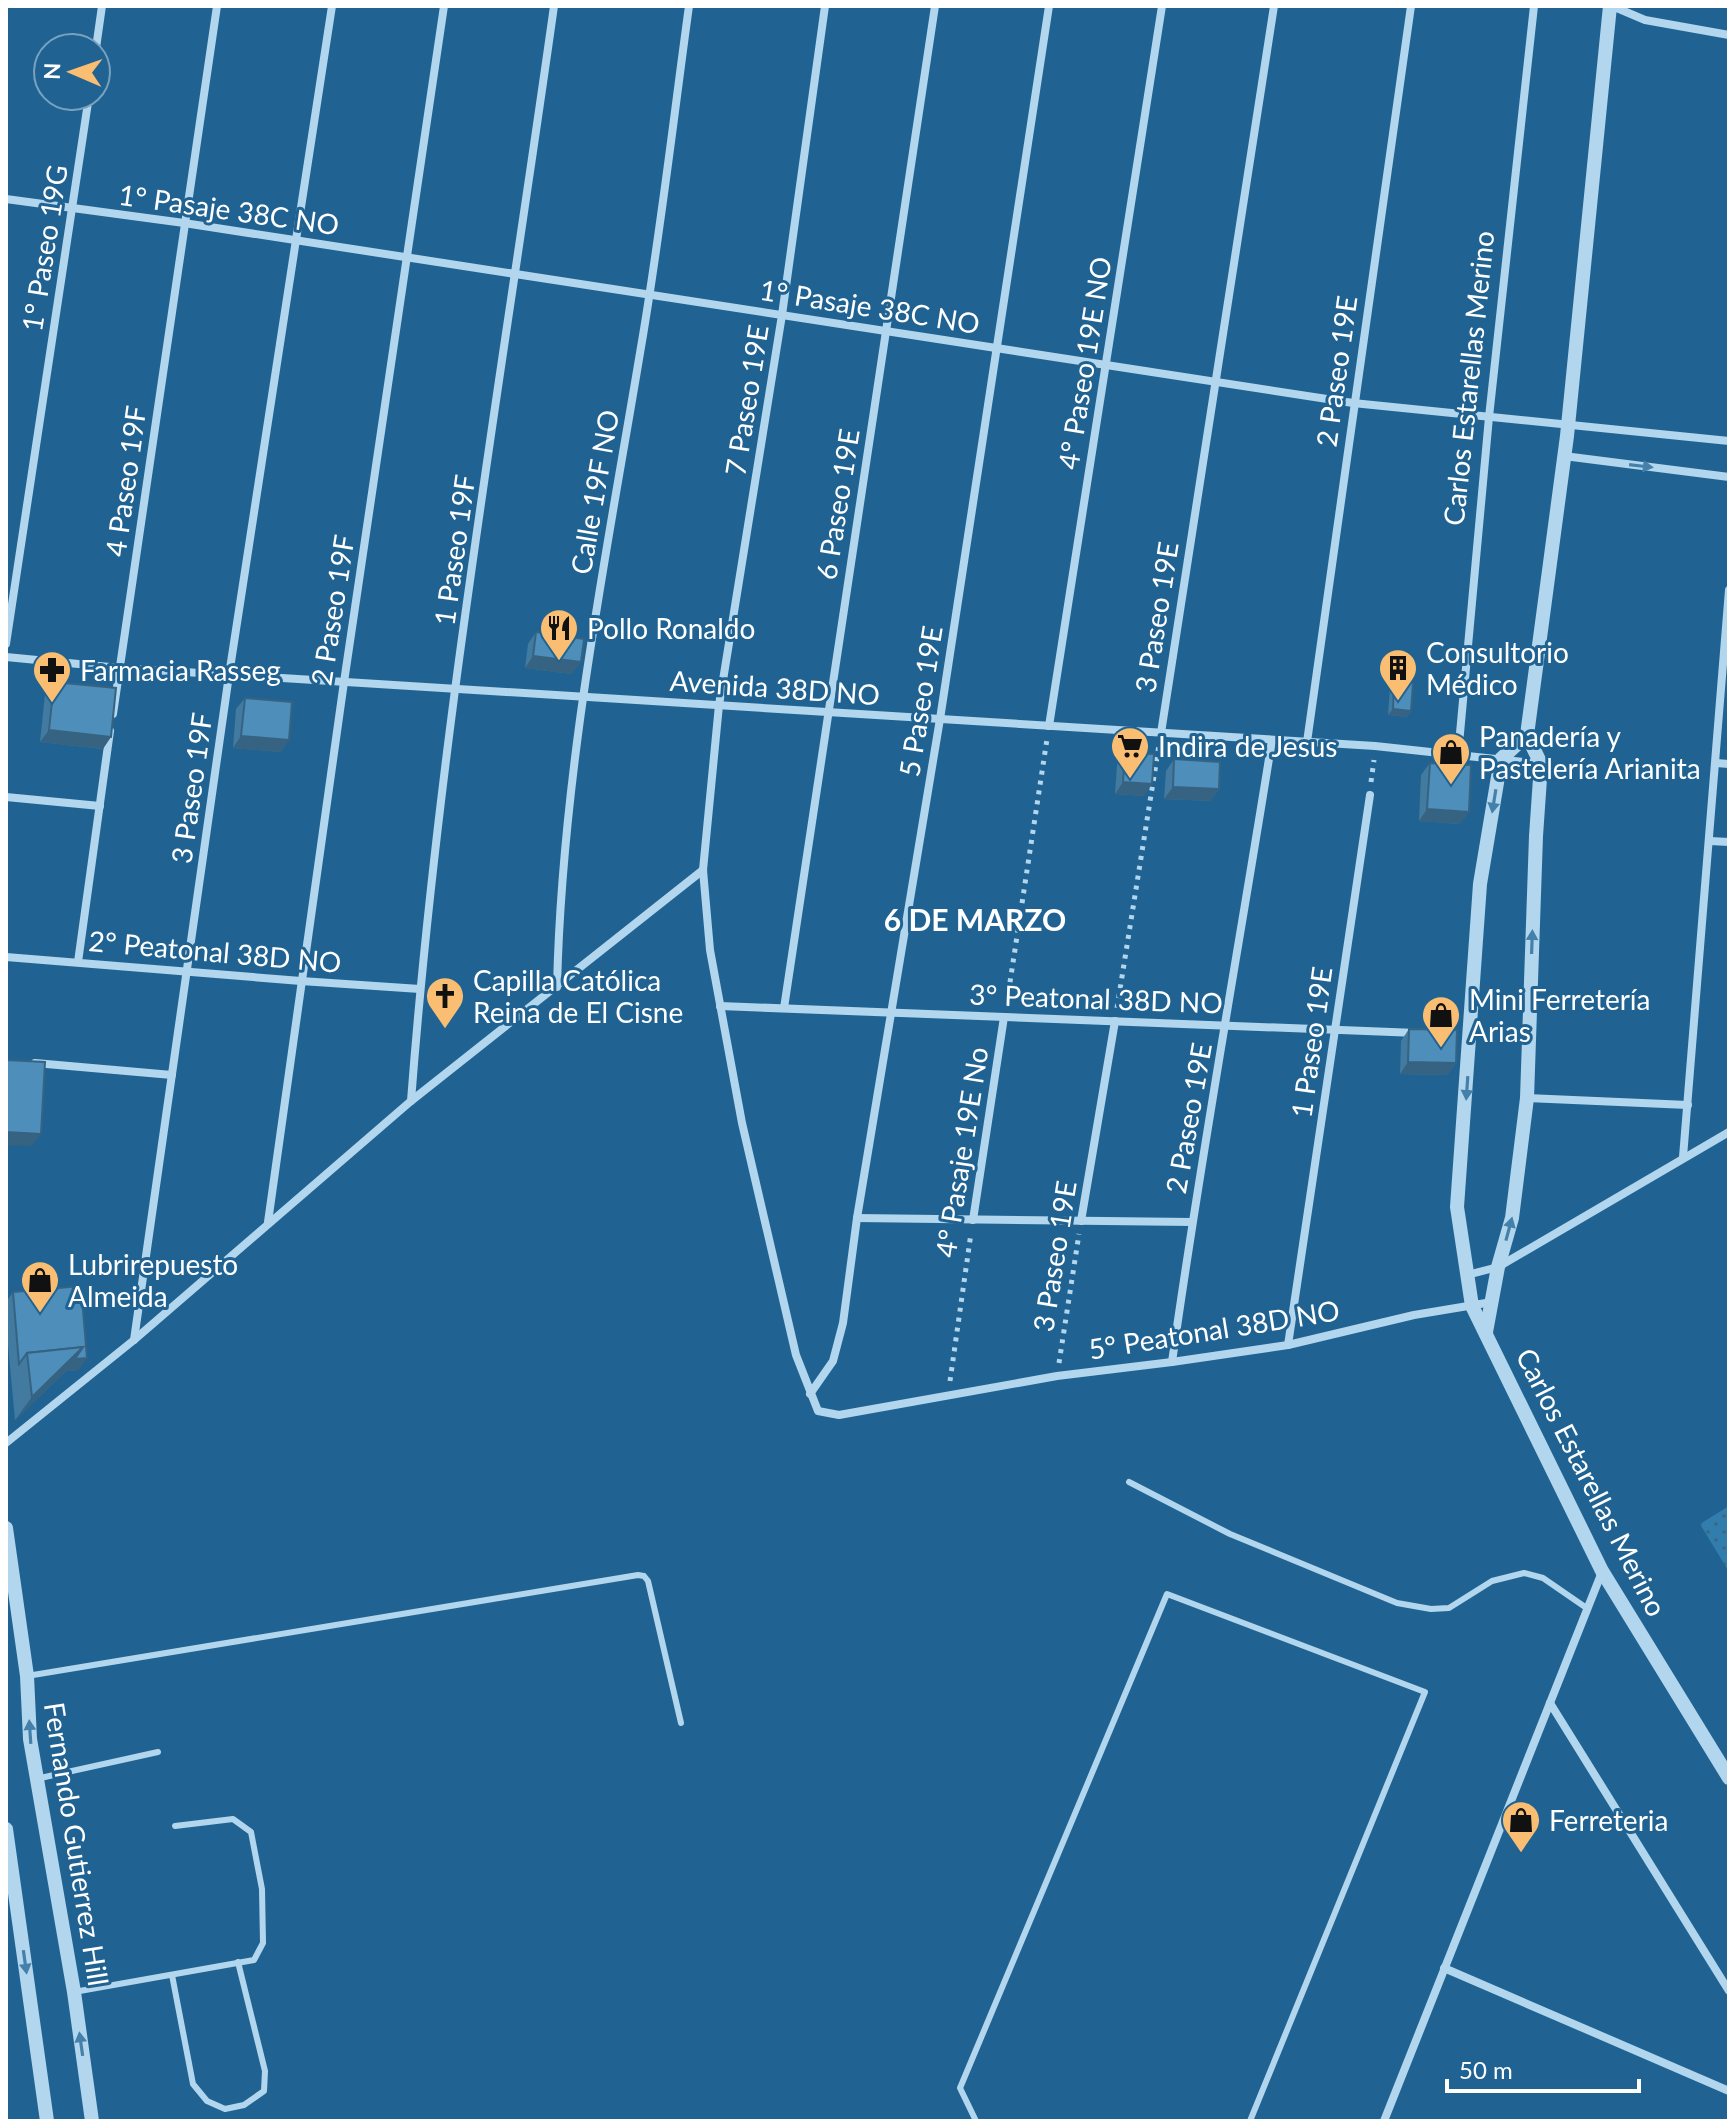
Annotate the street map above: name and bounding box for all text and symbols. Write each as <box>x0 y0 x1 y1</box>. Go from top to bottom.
north arrow <box>32 32 112 112</box>
text: N <box>38 62 65 80</box>
street label: 1° Paseo 19G <box>14 162 74 334</box>
street label: 1° Pasaje 38C NO <box>117 177 341 241</box>
street label: Carlos Estarellas Merino <box>1436 229 1500 527</box>
street label: 4° Paseo 19E NO <box>1050 254 1118 472</box>
street label: 1° Pasaje 38C NO <box>758 272 982 340</box>
street label: 2 Paseo 19E <box>1309 293 1363 449</box>
street label: 7 Paseo 19E <box>717 322 775 478</box>
street label: 4 Paseo 19F <box>98 403 152 559</box>
street label: Calle 19F NO <box>563 407 625 577</box>
street label: 6 Paseo 19E <box>808 426 866 582</box>
one-way arrow <box>1629 460 1654 473</box>
street label: 1 Paseo 19F <box>427 472 481 628</box>
street label: 2 Paseo 19F <box>303 532 361 688</box>
street label: 3 Paseo 19E <box>1127 539 1185 695</box>
restaurant icon: Pollo Ronaldo <box>538 607 580 662</box>
place label: Pollo Ronaldo <box>587 611 755 645</box>
street label: 5 Paseo 19E <box>891 623 949 779</box>
place label: Consultorio Médico <box>1426 635 1569 701</box>
building icon: Consultorio Médico <box>1377 647 1419 702</box>
pharmacy icon: Farmacia Rasseg <box>31 649 73 704</box>
place label: Farmacia Rasseg <box>80 653 281 687</box>
street label: Avenida 38D NO <box>669 663 881 711</box>
street label: 3 Paseo 19F <box>164 710 218 866</box>
place label: Panadería y Pastelería Arianita <box>1479 719 1701 785</box>
supermarket icon: Indira de Jesus <box>1109 725 1151 780</box>
place label: Indira de Jesus <box>1158 729 1338 763</box>
shop icon: Panadería y Pastelería Arianita <box>1430 731 1472 786</box>
one-way arrow <box>1487 789 1500 814</box>
district label: 6 DE MARZO <box>884 901 1066 937</box>
street label: 2° Peatonal 38D NO <box>87 923 343 979</box>
one-way arrow <box>1525 929 1538 954</box>
place label: Capilla Católica Reina de El Cisne <box>473 963 683 1029</box>
street label: 1 Paseo 19E <box>1284 964 1338 1120</box>
church icon: Capilla Católica Reina de El Cisne <box>424 975 466 1030</box>
street label: 3° Peatonal 38D NO <box>969 977 1223 1019</box>
place label: Mini Ferretería Arias <box>1469 982 1651 1048</box>
shop icon: Mini Ferretería Arias <box>1420 994 1462 1049</box>
street label: 2 Paseo 19E <box>1158 1040 1218 1196</box>
street label: 4° Pasaje 19E No <box>928 1044 994 1260</box>
one-way arrow <box>1460 1076 1473 1101</box>
street label: 3 Paseo 19E <box>1025 1178 1083 1334</box>
one-way arrow <box>1503 1216 1515 1241</box>
place label: Lubrirepuesto Almeida <box>68 1247 238 1313</box>
shop icon: Lubrirepuesto Almeida <box>19 1259 61 1314</box>
street label: 5° Peatonal 38D NO <box>1086 1292 1342 1366</box>
street label: Carlos Estarellas Merino <box>1510 1342 1674 1622</box>
street label: Fernando Gutierrez Hill <box>38 1700 116 1988</box>
one-way arrow <box>23 1719 36 1744</box>
shop icon: Ferreteria <box>1500 1799 1542 1854</box>
place label: Ferreteria <box>1549 1803 1668 1837</box>
one-way arrow <box>19 1949 32 1974</box>
one-way arrow <box>74 2031 87 2056</box>
scale bar <box>1447 2043 1639 2093</box>
text: 50 m <box>1459 2055 1513 2084</box>

